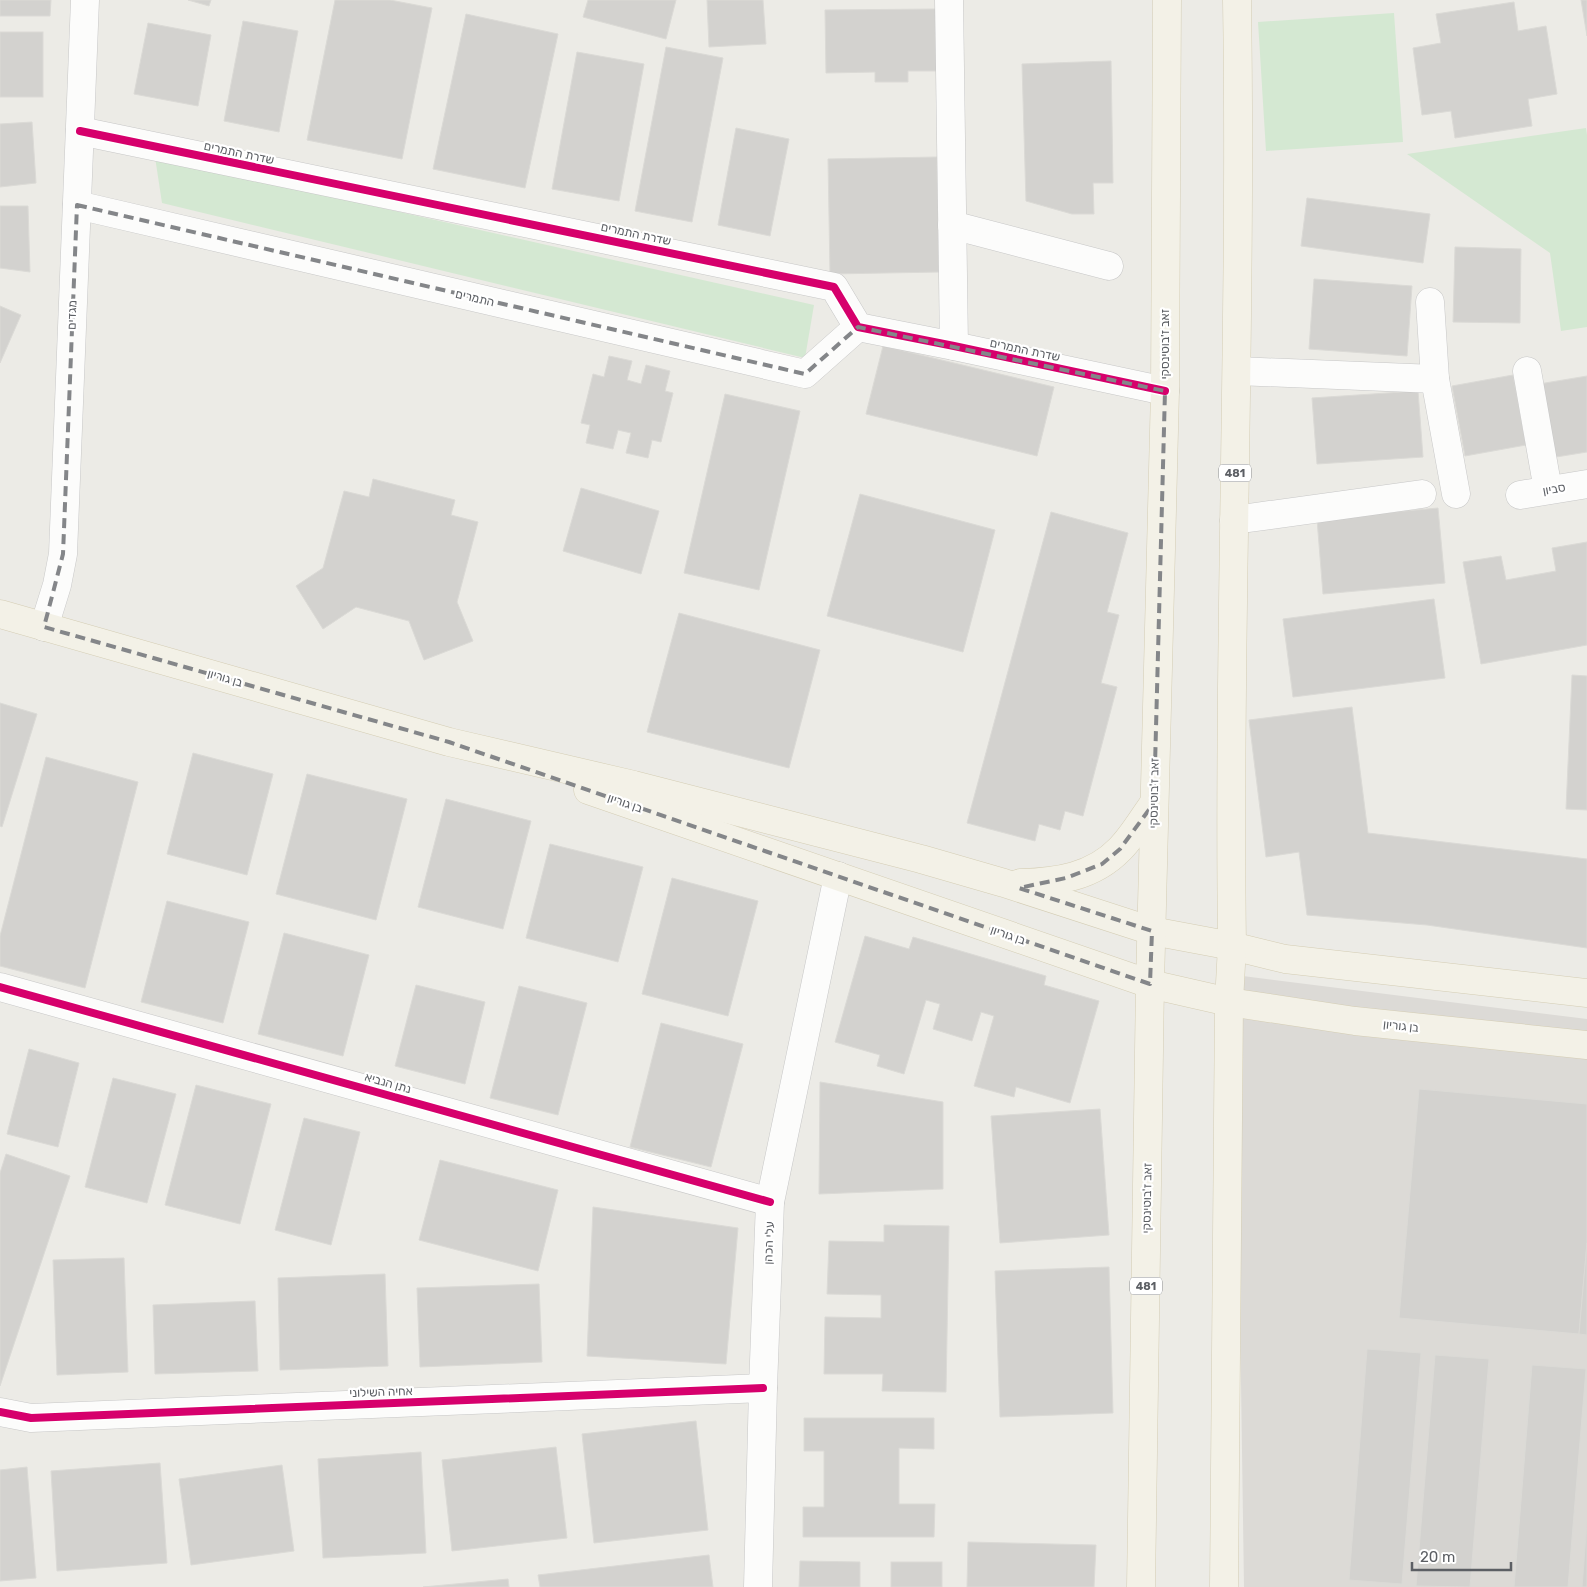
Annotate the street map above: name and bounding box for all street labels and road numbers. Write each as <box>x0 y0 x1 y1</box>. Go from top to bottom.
street label: שדרת התמרים <box>203 139 275 167</box>
street label: שדרת התמרים <box>600 220 672 248</box>
street label: התמרים <box>454 287 496 309</box>
street label: מגדים <box>64 300 80 330</box>
street label: זאב ז'בוטינסקי <box>1158 308 1172 379</box>
street label: שדרת התמרים <box>989 336 1061 364</box>
road number: 481 <box>1219 464 1251 482</box>
street label: סביון <box>1542 480 1566 498</box>
street label: בן גוריון <box>206 666 245 690</box>
street label: זאב ז'בוטינסקי <box>1146 757 1162 828</box>
street label: בן גוריון <box>606 791 645 816</box>
street label: בן גוריון <box>989 923 1028 948</box>
street label: בן גוריון <box>1383 1017 1420 1035</box>
street label: נתן הנביא <box>363 1070 413 1096</box>
street label: זאב ז'בוטינסקי <box>1139 1162 1155 1233</box>
street label: עלי הכהן <box>761 1221 777 1265</box>
road number: 481 <box>1130 1278 1162 1294</box>
street label: אחיה השילוני <box>349 1384 413 1400</box>

